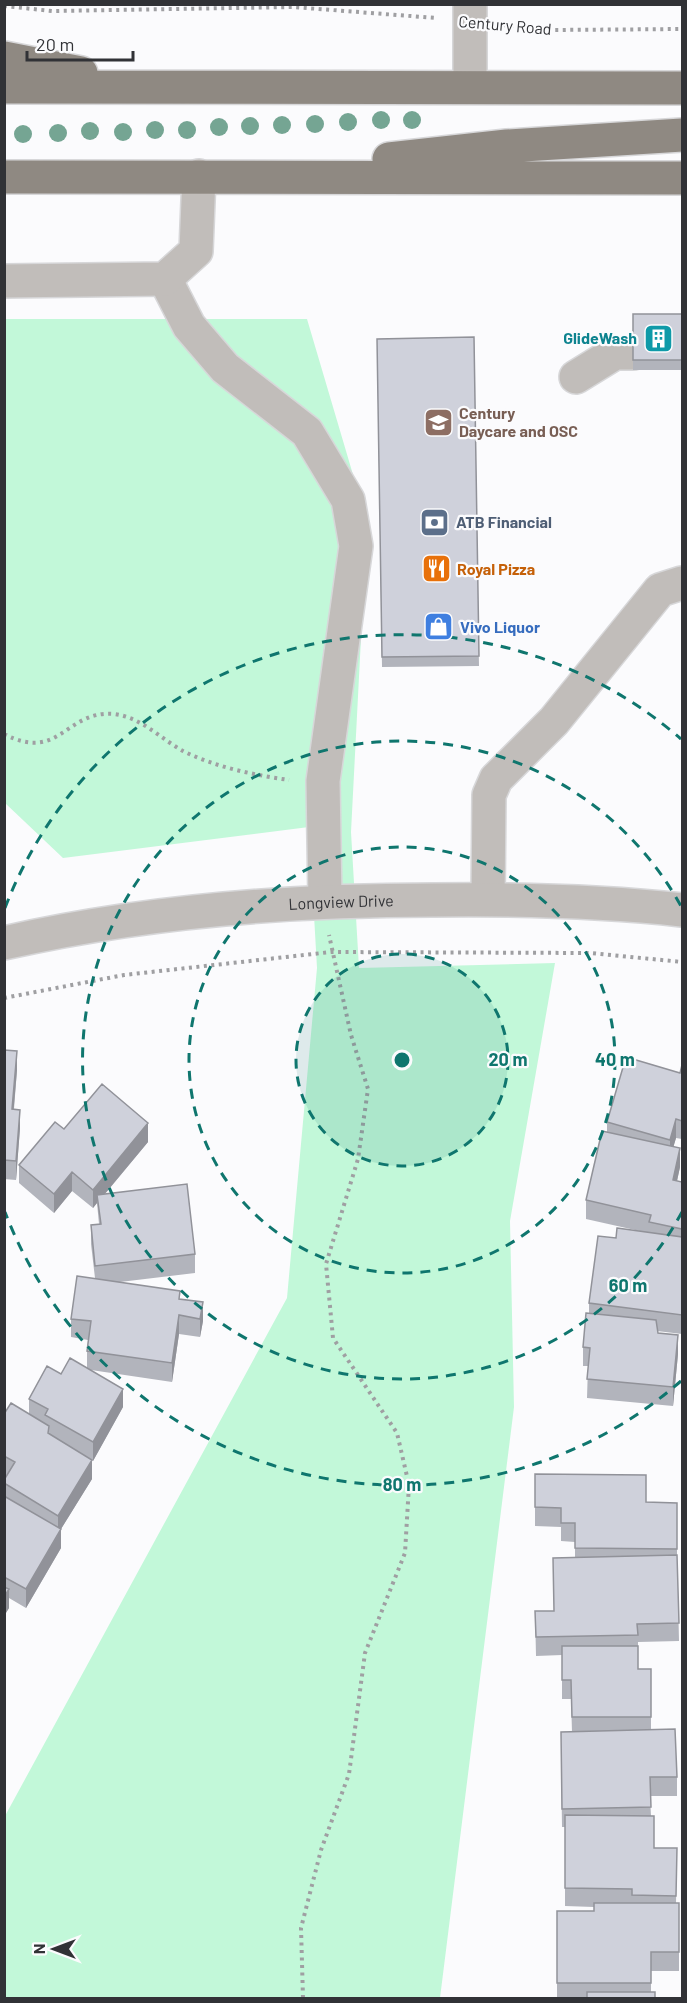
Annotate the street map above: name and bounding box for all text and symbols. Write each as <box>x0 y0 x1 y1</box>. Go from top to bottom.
street label: Century Road <box>458 11 552 38</box>
scale bar <box>27 24 134 62</box>
text: 20 m <box>36 33 74 55</box>
building icon: GlideWash <box>642 322 674 354</box>
place label: GlideWash <box>563 328 637 347</box>
place label: Century Daycare and OSC <box>459 403 578 440</box>
school or university icon: Century Daycare and OSC <box>422 406 454 438</box>
bank icon: ATB Financial <box>419 506 451 538</box>
place label: ATB Financial <box>456 512 552 531</box>
restaurant icon: Royal Pizza <box>420 553 452 585</box>
place label: Royal Pizza <box>457 559 535 578</box>
shop icon: Vivo Liquor <box>423 611 455 643</box>
place label: Vivo Liquor <box>460 617 540 636</box>
street label: Longview Drive <box>288 890 394 913</box>
text: 20 m <box>489 1048 527 1070</box>
text: 40 m <box>595 1048 635 1070</box>
centre of rings <box>392 1050 412 1070</box>
text: 60 m <box>609 1274 647 1296</box>
text: 80 m <box>383 1473 421 1495</box>
north arrow <box>24 1919 84 1979</box>
text: N <box>29 1944 48 1954</box>

